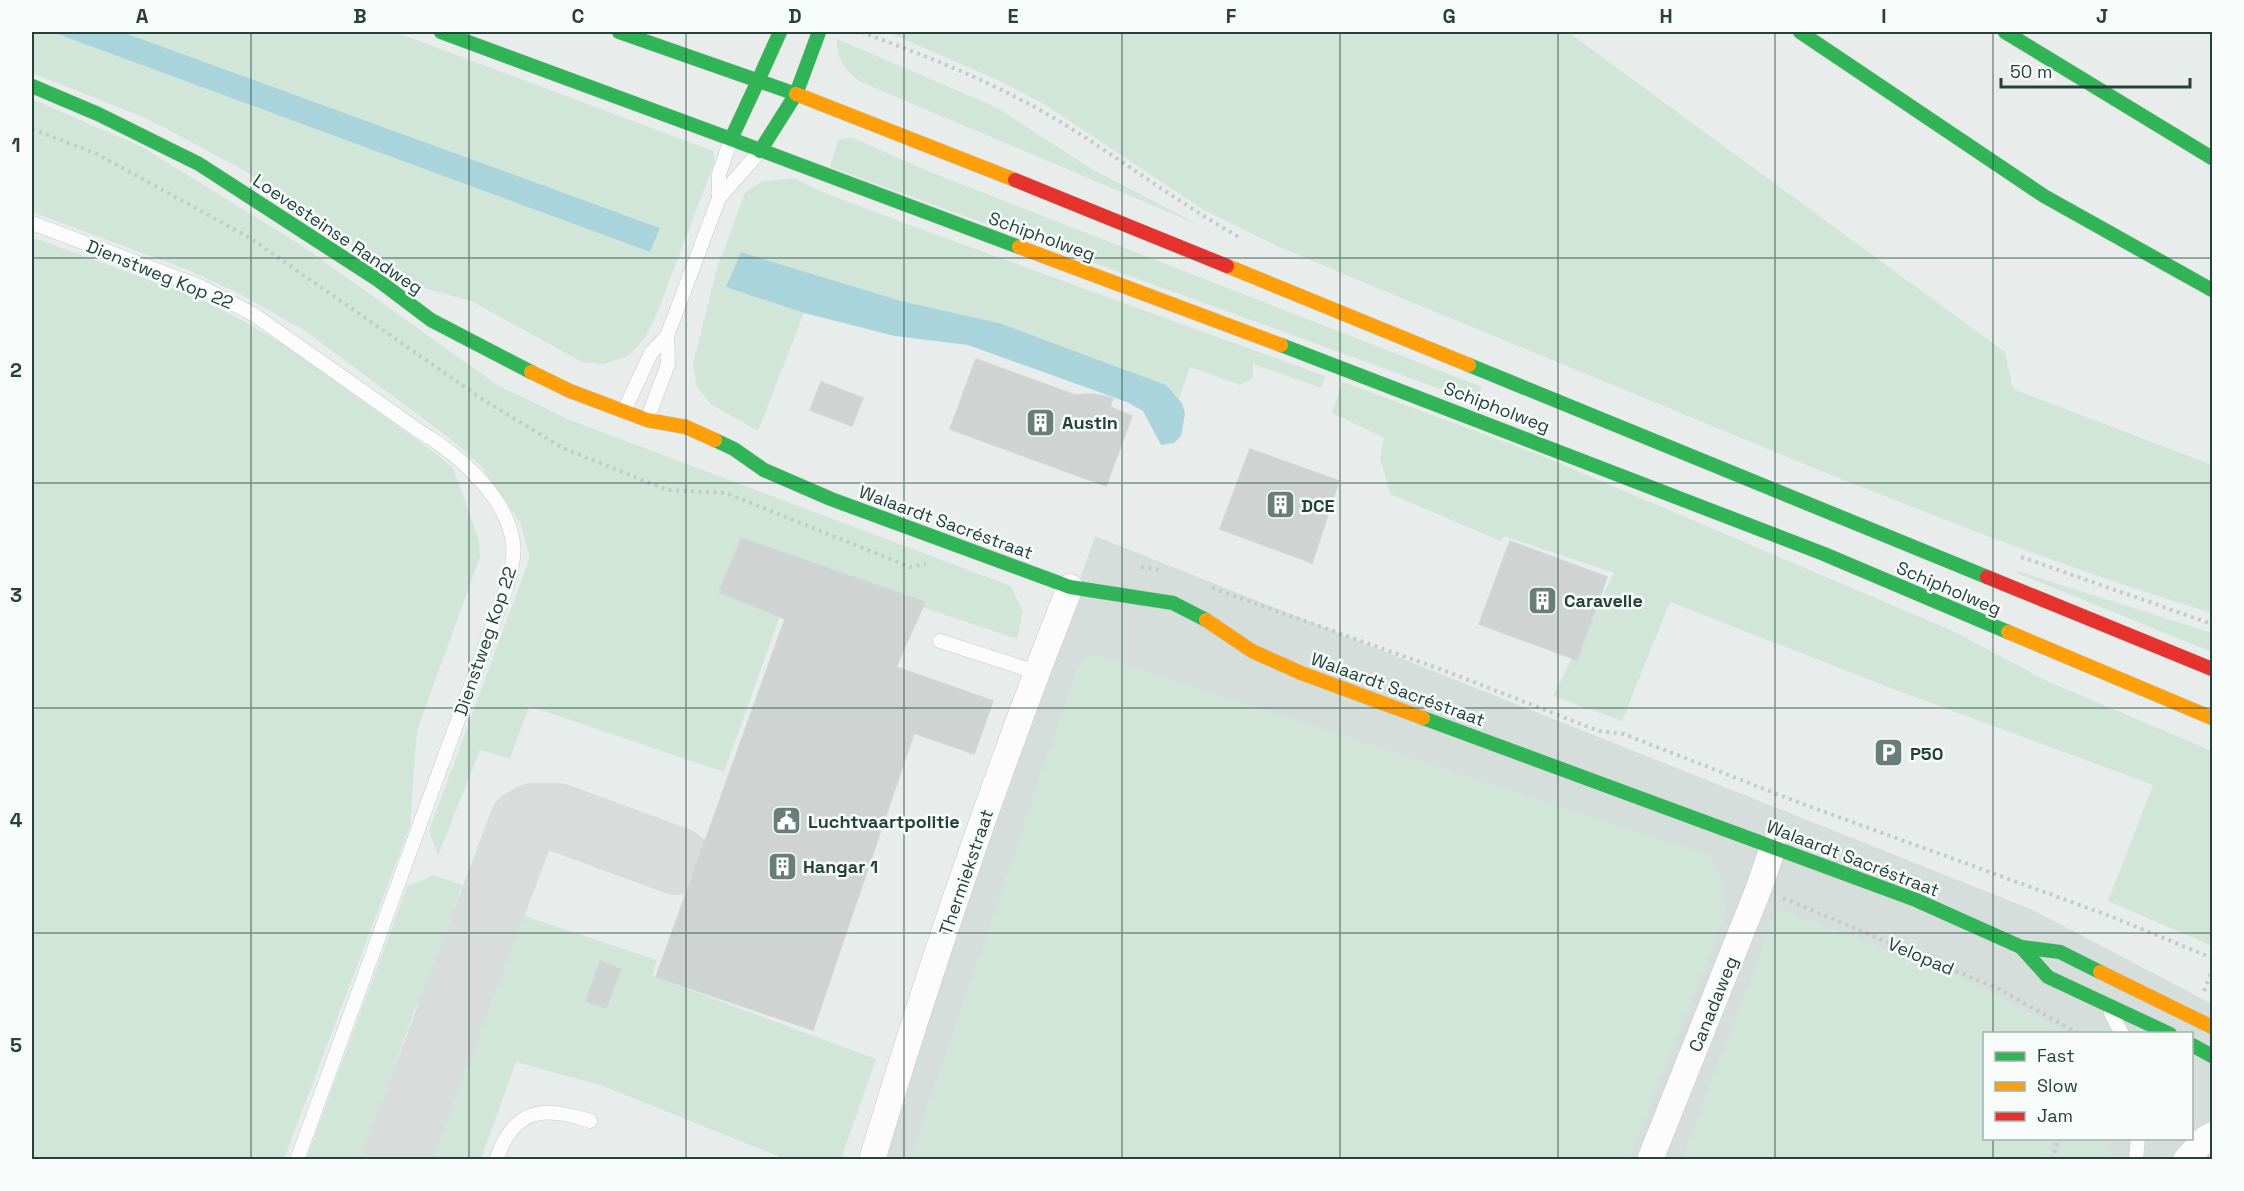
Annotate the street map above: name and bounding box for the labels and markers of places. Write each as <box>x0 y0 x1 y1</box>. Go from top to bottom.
building icon: Austin <box>1025 406 1057 438</box>
place label: Austin <box>1062 411 1118 434</box>
building icon: DCE <box>1264 489 1296 521</box>
place label: DCE <box>1301 494 1335 517</box>
building icon: Caravelle <box>1527 584 1559 616</box>
place label: Caravelle <box>1564 589 1643 612</box>
parking icon: P50 <box>1873 737 1905 769</box>
place label: P50 <box>1910 742 1943 765</box>
public building icon: Luchtvaartpolitie <box>771 805 803 837</box>
place label: Luchtvaartpolitie <box>808 810 960 833</box>
building icon: Hangar 1 <box>766 850 798 882</box>
place label: Hangar 1 <box>803 855 878 878</box>

